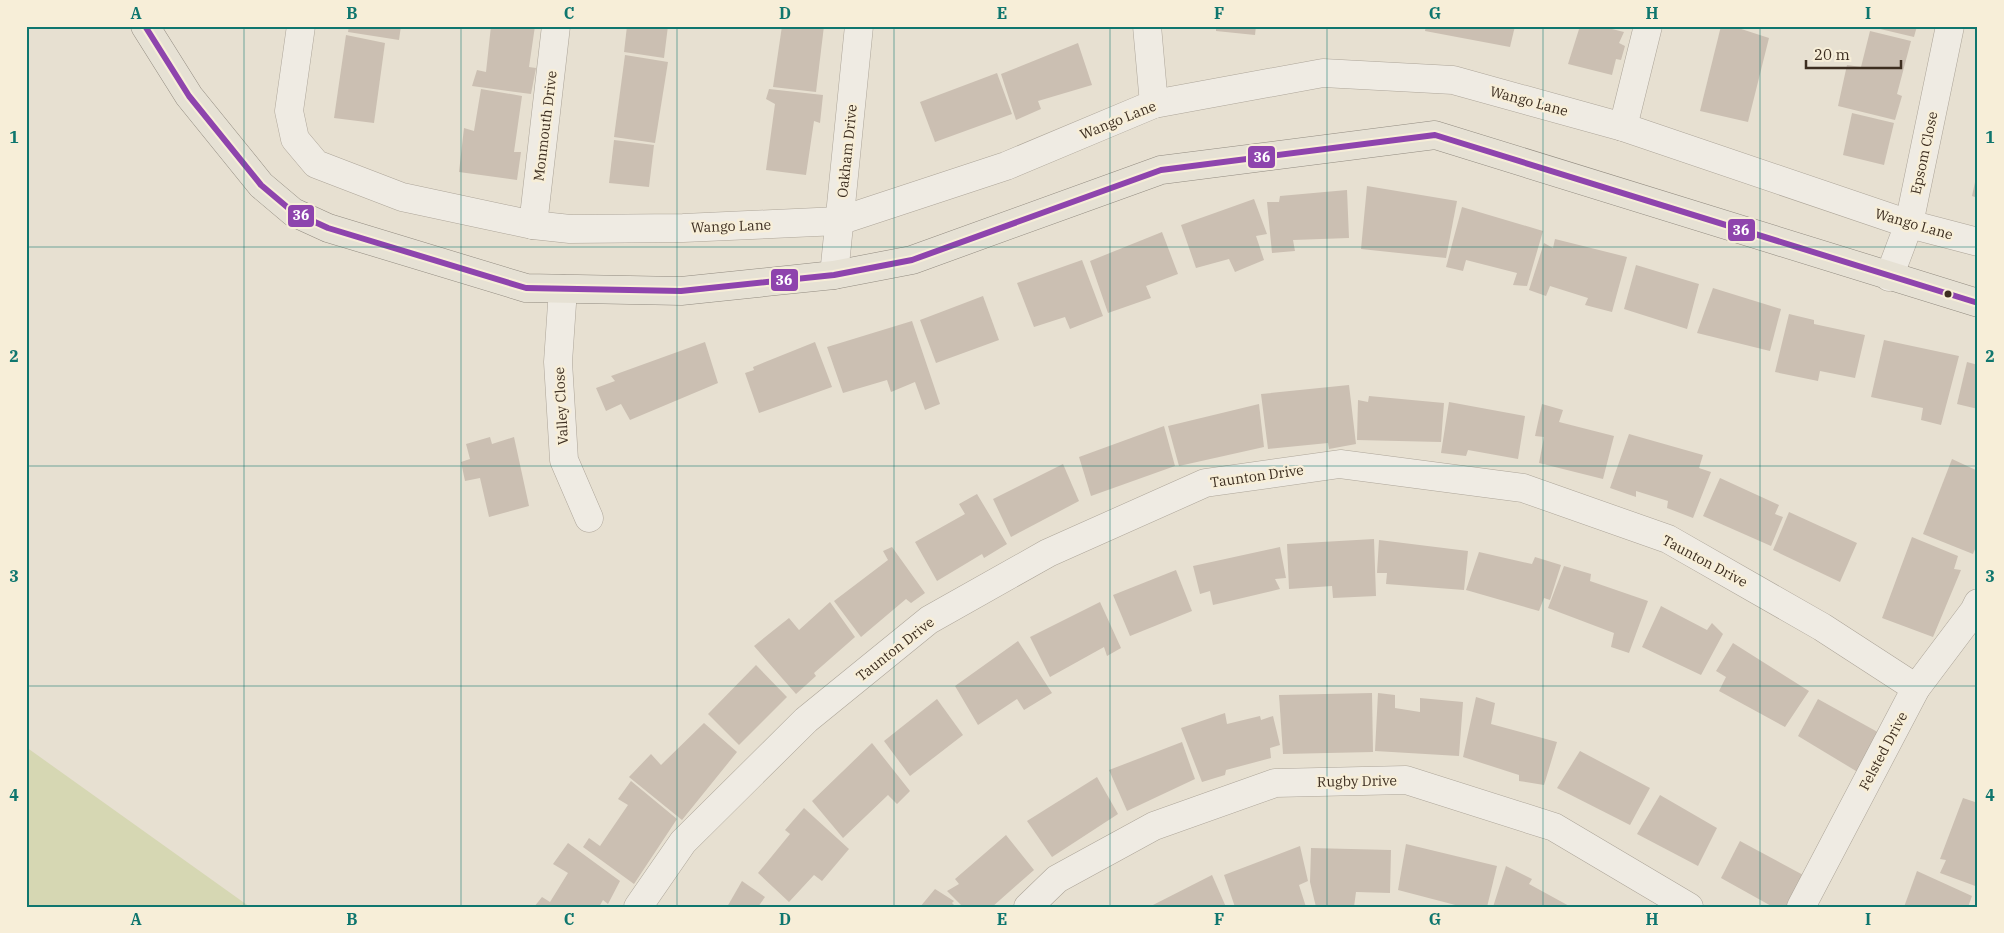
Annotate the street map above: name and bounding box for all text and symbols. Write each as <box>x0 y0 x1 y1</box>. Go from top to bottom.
text: A <box>130 3 142 23</box>
text: B <box>346 3 358 23</box>
text: C <box>564 3 574 23</box>
text: D <box>779 3 791 23</box>
text: E <box>997 3 1007 23</box>
text: F <box>1214 3 1224 23</box>
text: G <box>1429 3 1441 23</box>
text: H <box>1646 3 1659 23</box>
text: I <box>1865 3 1871 23</box>
scale bar <box>1806 38 1902 70</box>
text: 20 m <box>1814 45 1850 64</box>
street label: Monmouth Drive <box>529 70 561 182</box>
street label: Wango Lane <box>1488 82 1570 120</box>
street label: Wango Lane <box>1077 97 1159 143</box>
street label: Oakham Drive <box>833 103 861 199</box>
street label: Epsom Close <box>1906 110 1942 196</box>
text: 1 <box>9 127 19 147</box>
text: 1 <box>1985 127 1995 147</box>
line badge: 36 <box>1247 145 1276 169</box>
text: 36 <box>1254 148 1270 166</box>
line badge: 36 <box>287 204 315 228</box>
street label: Wango Lane <box>1873 204 1955 244</box>
text: 36 <box>293 206 309 224</box>
street label: Wango Lane <box>691 216 771 236</box>
line badge: 36 <box>1727 218 1756 242</box>
text: 36 <box>1733 221 1749 239</box>
line badge: 36 <box>770 268 799 292</box>
text: 36 <box>776 271 792 289</box>
unlabelled marker <box>1943 289 1953 299</box>
text: 2 <box>9 346 19 366</box>
text: 2 <box>1985 346 1995 366</box>
street label: Valley Close <box>550 367 572 445</box>
street label: Taunton Drive <box>1209 461 1305 491</box>
street label: Taunton Drive <box>1659 531 1751 591</box>
text: 3 <box>9 566 19 586</box>
text: 3 <box>1985 566 1995 586</box>
street label: Taunton Drive <box>852 613 938 685</box>
street label: Felsted Drive <box>1855 709 1911 793</box>
street label: Rugby Drive <box>1317 771 1397 791</box>
text: 4 <box>9 785 19 805</box>
text: 4 <box>1985 785 1995 805</box>
text: A <box>130 909 142 929</box>
text: B <box>346 909 358 929</box>
text: C <box>564 909 574 929</box>
text: D <box>779 909 791 929</box>
text: E <box>997 909 1007 929</box>
text: F <box>1214 909 1224 929</box>
text: G <box>1429 909 1441 929</box>
text: H <box>1646 909 1659 929</box>
text: I <box>1865 909 1871 929</box>

